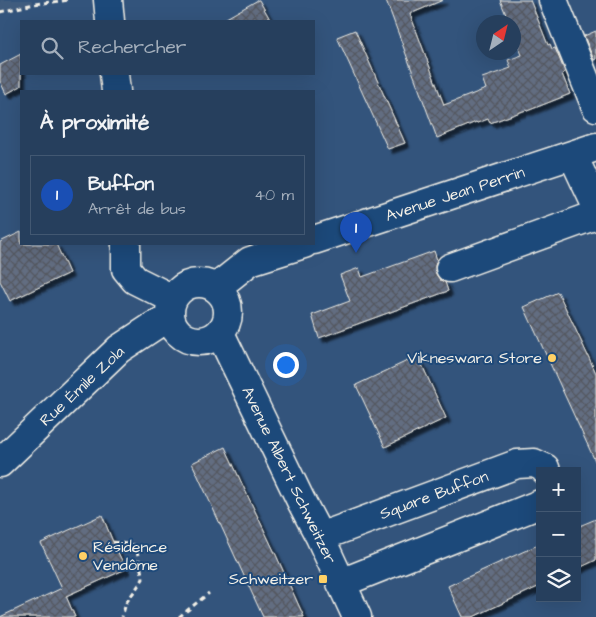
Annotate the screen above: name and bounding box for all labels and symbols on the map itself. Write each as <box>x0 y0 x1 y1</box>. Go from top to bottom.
north arrow <box>476 15 521 60</box>
street label: Avenue Jean Perrin <box>383 161 527 227</box>
pin: 1 <box>340 212 372 253</box>
street label: Rue Émile Zola <box>35 341 129 431</box>
place label: Vikneswara Store <box>407 347 542 369</box>
your location <box>273 352 299 378</box>
marker: Vikneswara Store <box>546 352 558 364</box>
street label: Avenue Albert Schweitzer <box>236 383 342 567</box>
street label: Square Buffon <box>377 465 491 525</box>
place label: Résidence Vendôme <box>93 536 168 576</box>
marker: Résidence Vendôme <box>77 550 89 562</box>
place label: Schweitzer <box>229 568 313 590</box>
marker: Schweitzer <box>317 573 329 585</box>

